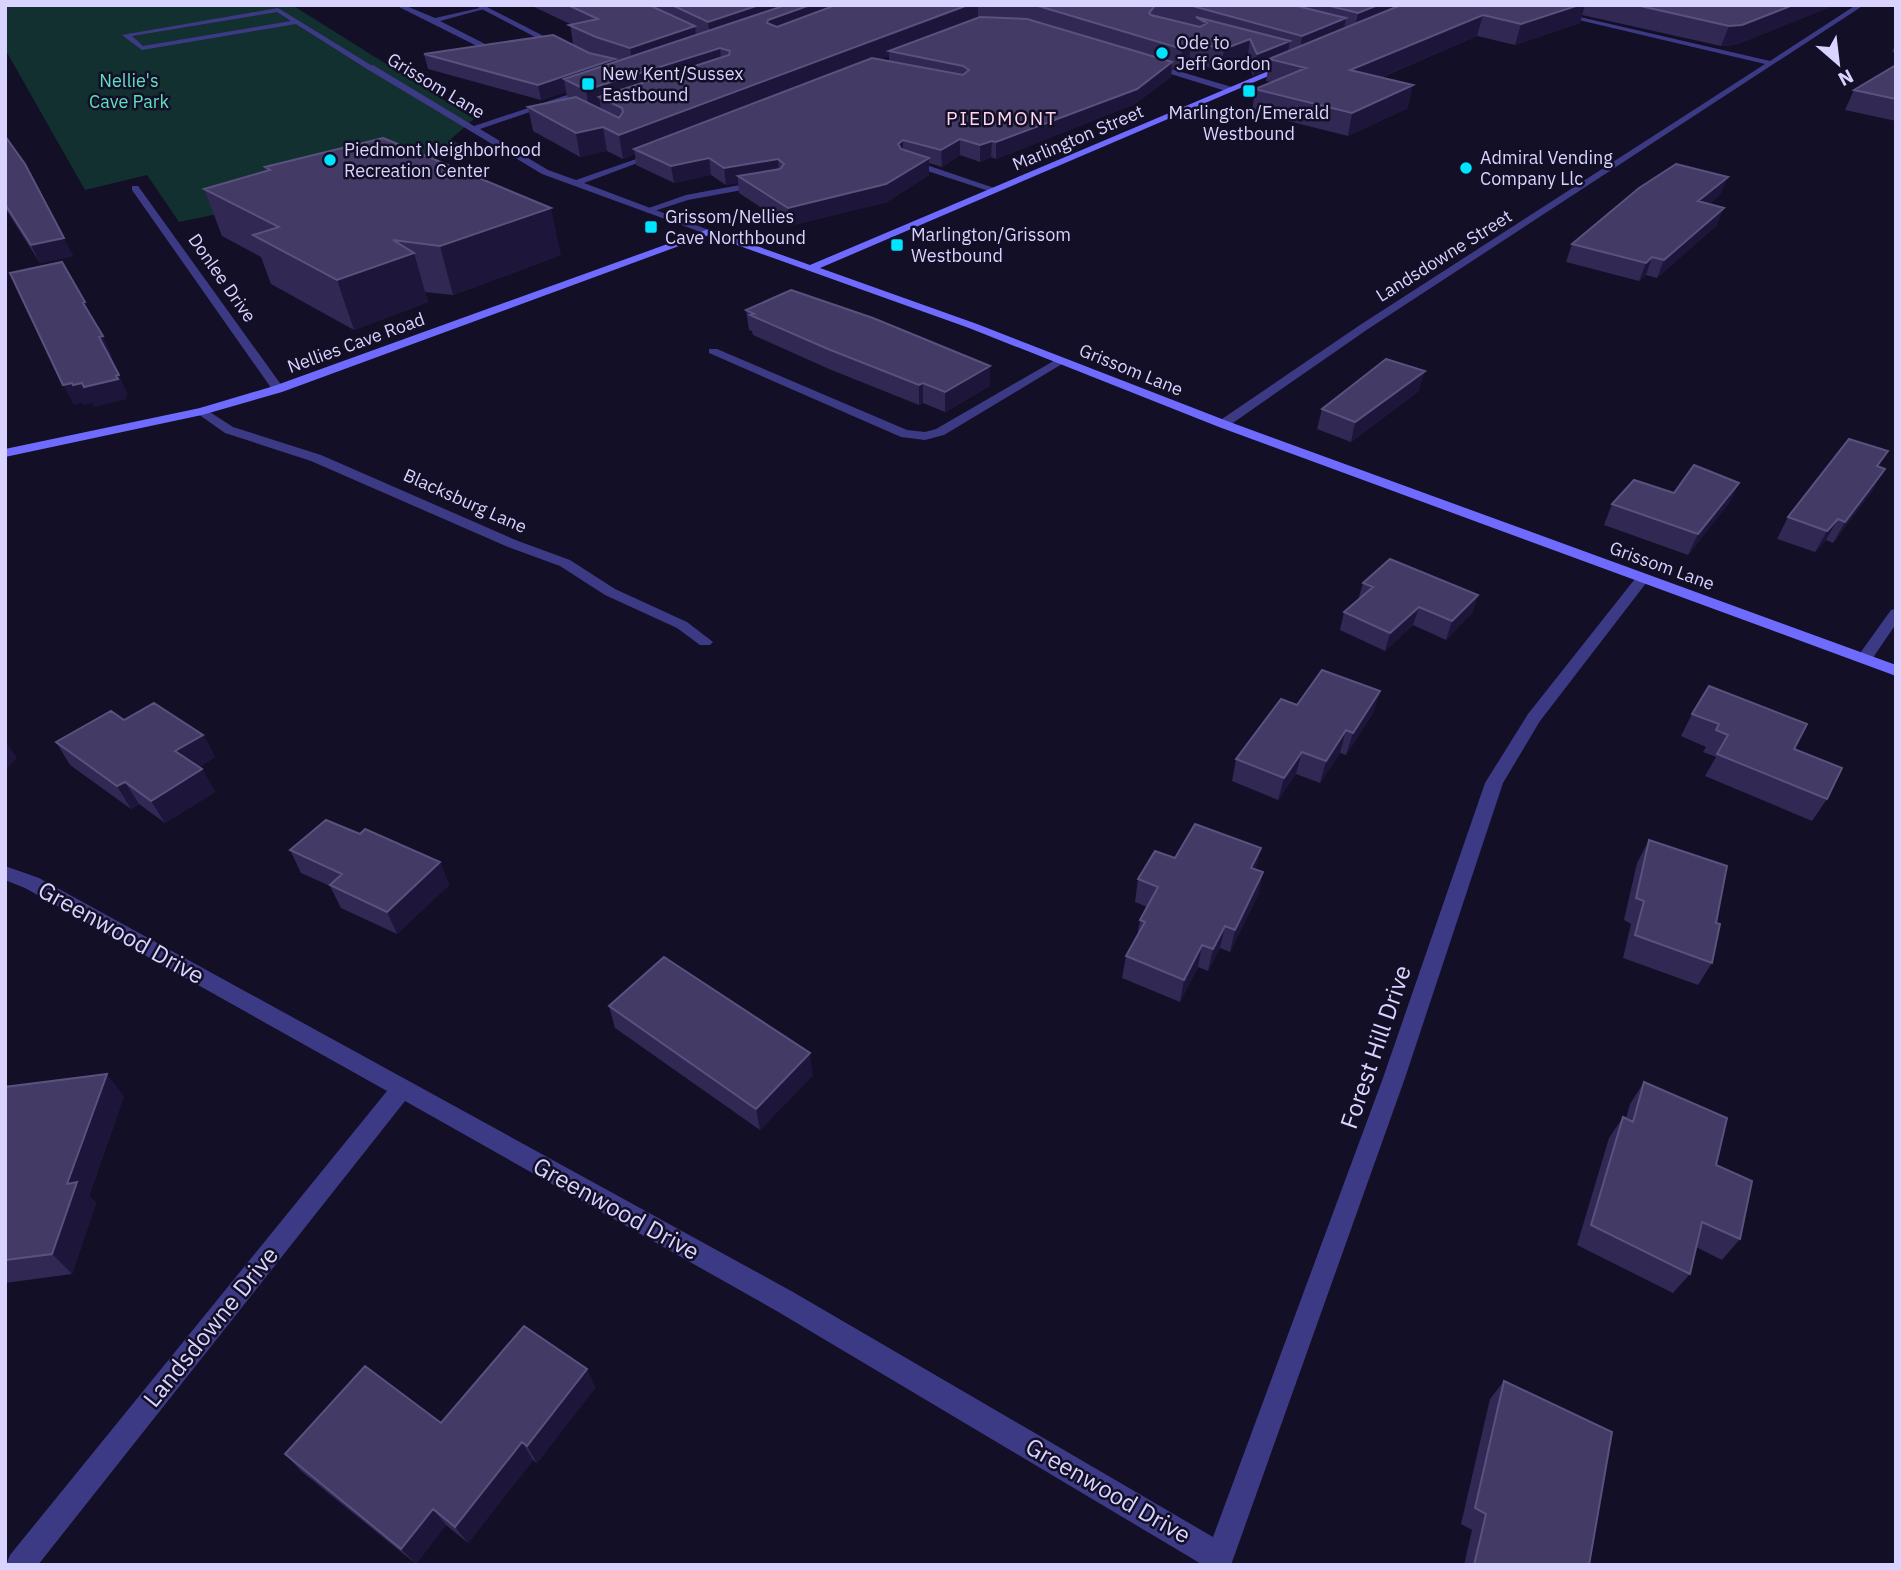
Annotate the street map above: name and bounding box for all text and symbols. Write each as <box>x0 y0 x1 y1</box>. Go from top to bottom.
north arrow <box>1803 28 1873 98</box>
place label: Ode to Jeff Gordon <box>1176 31 1271 75</box>
marker: Ode to Jeff Gordon <box>1154 45 1170 61</box>
street label: Grissom Lane <box>383 47 489 124</box>
place label: New Kent/Sussex Eastbound <box>602 62 744 106</box>
text: N <box>1834 64 1858 92</box>
park label: Nellie's Cave Park <box>89 69 169 113</box>
marker: New Kent/Sussex Eastbound <box>580 76 596 92</box>
marker: Marlington/Emerald Westbound <box>1241 83 1257 99</box>
street label: Marlington Street <box>1009 100 1147 176</box>
place label: Marlington/Emerald Westbound <box>1169 101 1329 145</box>
district label: PIEDMONT <box>946 106 1058 130</box>
place label: Piedmont Neighborhood Recreation Center <box>344 138 541 182</box>
place label: Admiral Vending Company Llc <box>1480 146 1613 190</box>
marker: Piedmont Neighborhood Recreation Center <box>322 152 338 168</box>
marker: Admiral Vending Company Llc <box>1458 160 1474 176</box>
street label: Landsdowne Street <box>1371 204 1516 307</box>
place label: Grissom/Nellies Cave Northbound <box>665 205 806 249</box>
marker: Grissom/Nellies Cave Northbound <box>643 219 659 235</box>
place label: Marlington/Grissom Westbound <box>911 223 1071 267</box>
street label: Donlee Drive <box>183 229 261 327</box>
marker: Marlington/Grissom Westbound <box>889 237 905 253</box>
street label: Nellies Cave Road <box>284 307 428 378</box>
street label: Grissom Lane <box>1076 338 1187 401</box>
street label: Blacksburg Lane <box>400 463 531 538</box>
street label: Grissom Lane <box>1607 536 1718 595</box>
street label: Greenwood Drive <box>33 873 210 991</box>
street label: Forest Hill Drive <box>1332 961 1418 1133</box>
street label: Greenwood Drive <box>528 1149 705 1267</box>
street label: Landsdowne Drive <box>136 1239 285 1413</box>
street label: Greenwood Drive <box>1020 1430 1197 1550</box>

